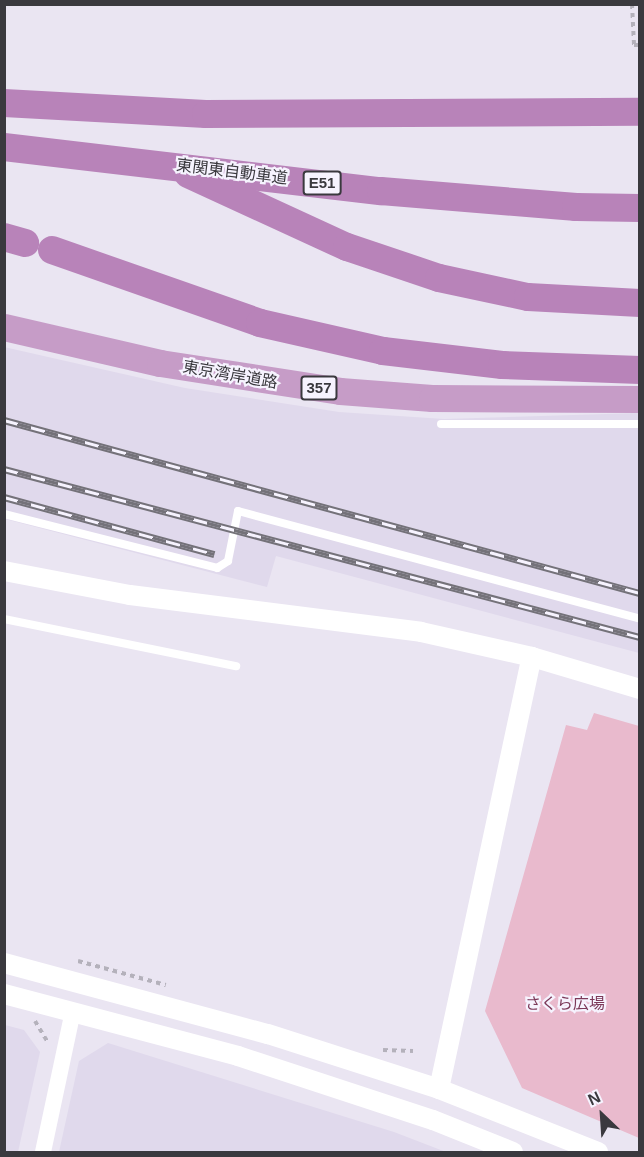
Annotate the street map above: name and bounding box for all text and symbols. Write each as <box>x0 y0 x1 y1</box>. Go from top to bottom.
street label: 東関東自動車道 <box>175 156 289 188</box>
road number: E51 <box>302 171 342 195</box>
street label: 東京湾岸道路 <box>181 357 279 393</box>
road number: 357 <box>300 376 338 400</box>
park label: さくら広場 <box>525 994 605 1014</box>
north arrow <box>572 1085 632 1145</box>
text: N <box>585 1088 603 1108</box>

